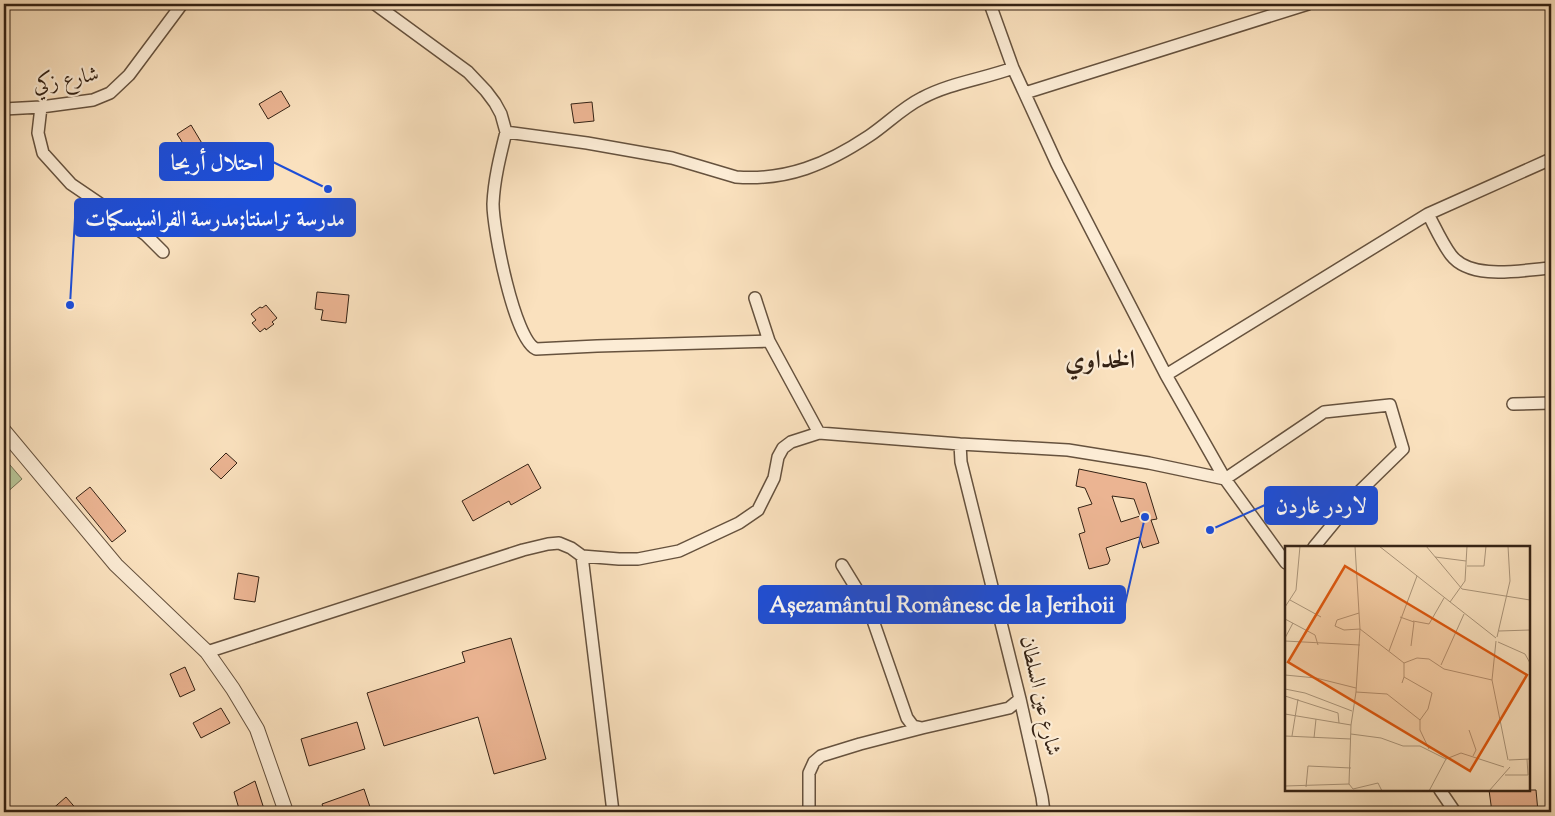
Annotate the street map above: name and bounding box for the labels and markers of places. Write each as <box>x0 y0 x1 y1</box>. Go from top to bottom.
callout: احتلال أريحا <box>160 143 273 180</box>
callout: مدرسة تراسنتا;مدرسة الفرانسيسكيات <box>75 199 355 236</box>
callout: لاردر غاردن <box>1265 487 1377 524</box>
callout: Aşezamântul Românesc de la Jerihoii <box>759 586 1125 623</box>

